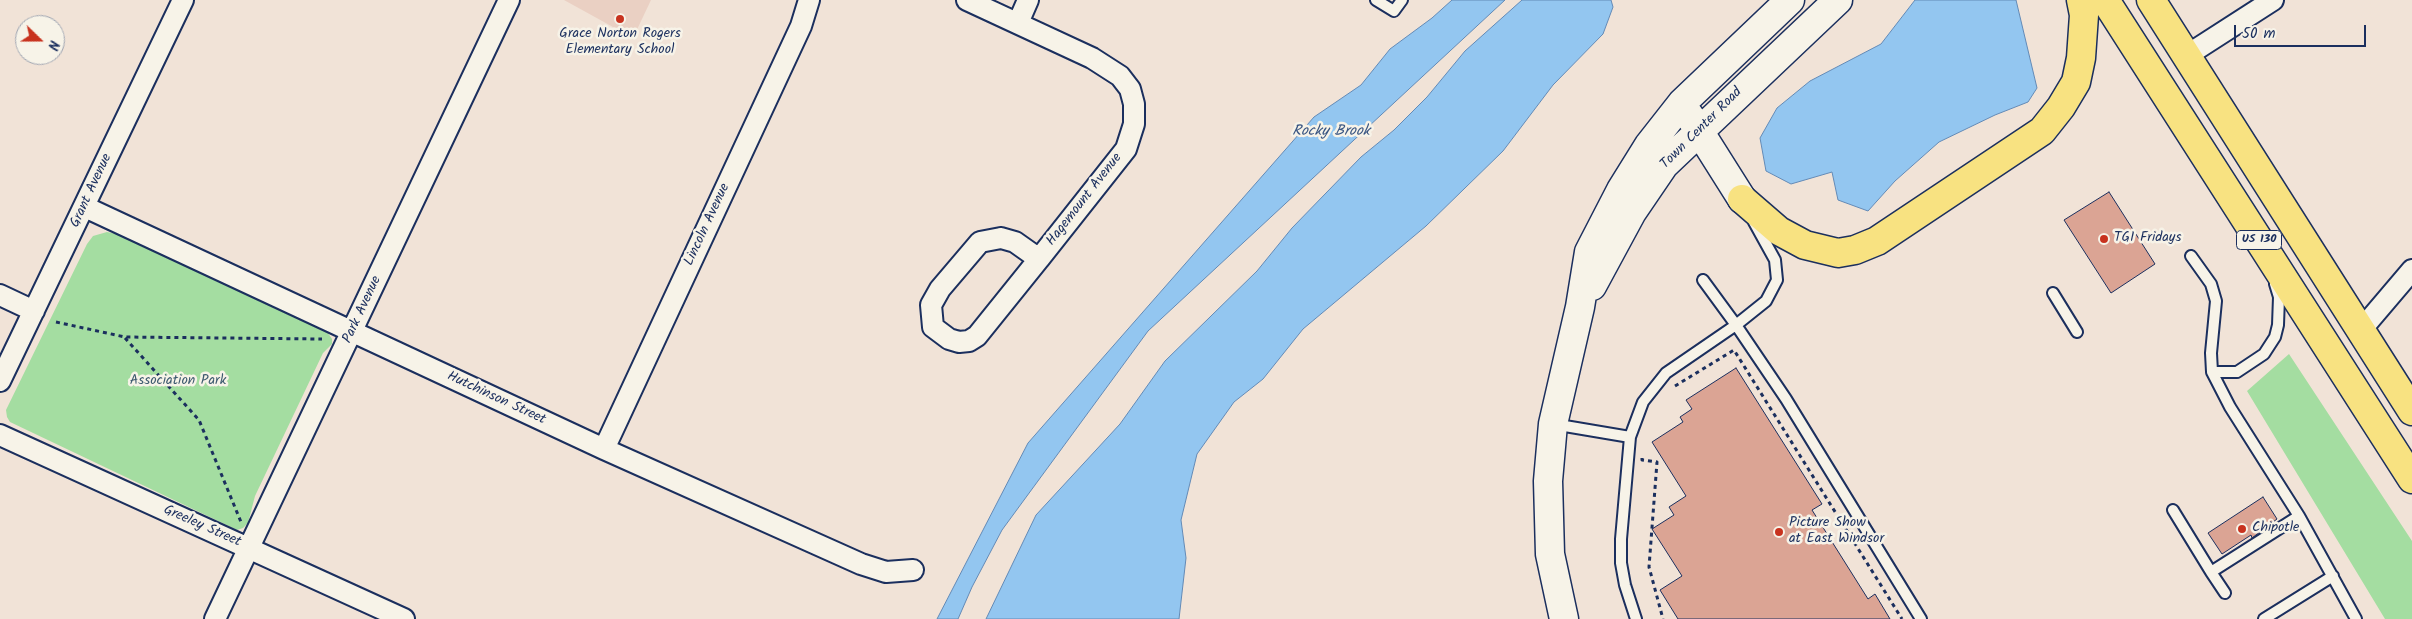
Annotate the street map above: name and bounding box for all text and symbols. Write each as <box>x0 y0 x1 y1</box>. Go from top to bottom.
marker: Grace Norton Rogers Elementary School <box>614 13 626 25</box>
north arrow <box>15 15 65 65</box>
scale bar <box>2237 15 2370 47</box>
text: 50 m <box>2242 22 2276 46</box>
place label: Grace Norton Rogers Elementary School <box>559 27 681 59</box>
text: N <box>41 37 65 53</box>
street label: Town Center Road <box>1658 85 1746 173</box>
water label: Rocky Brook <box>1292 123 1370 141</box>
street label: Hagemount Avenue <box>1044 150 1126 250</box>
street label: Grant Avenue <box>68 151 116 231</box>
street label: Lincoln Avenue <box>682 181 734 269</box>
road number: US 130 <box>2236 230 2282 250</box>
place label: TGI Fridays <box>2114 231 2181 247</box>
marker: TGI Fridays <box>2098 233 2110 245</box>
street label: Park Avenue <box>340 274 386 346</box>
street label: Hutchinson Street <box>444 369 548 429</box>
park label: Association Park <box>130 374 226 390</box>
street label: Greeley Street <box>161 502 243 552</box>
place label: Picture Show at East Windsor <box>1789 516 1884 548</box>
place label: Chipotle <box>2252 521 2299 537</box>
marker: Chipotle <box>2236 523 2248 535</box>
marker: Picture Show at East Windsor <box>1773 526 1785 538</box>

